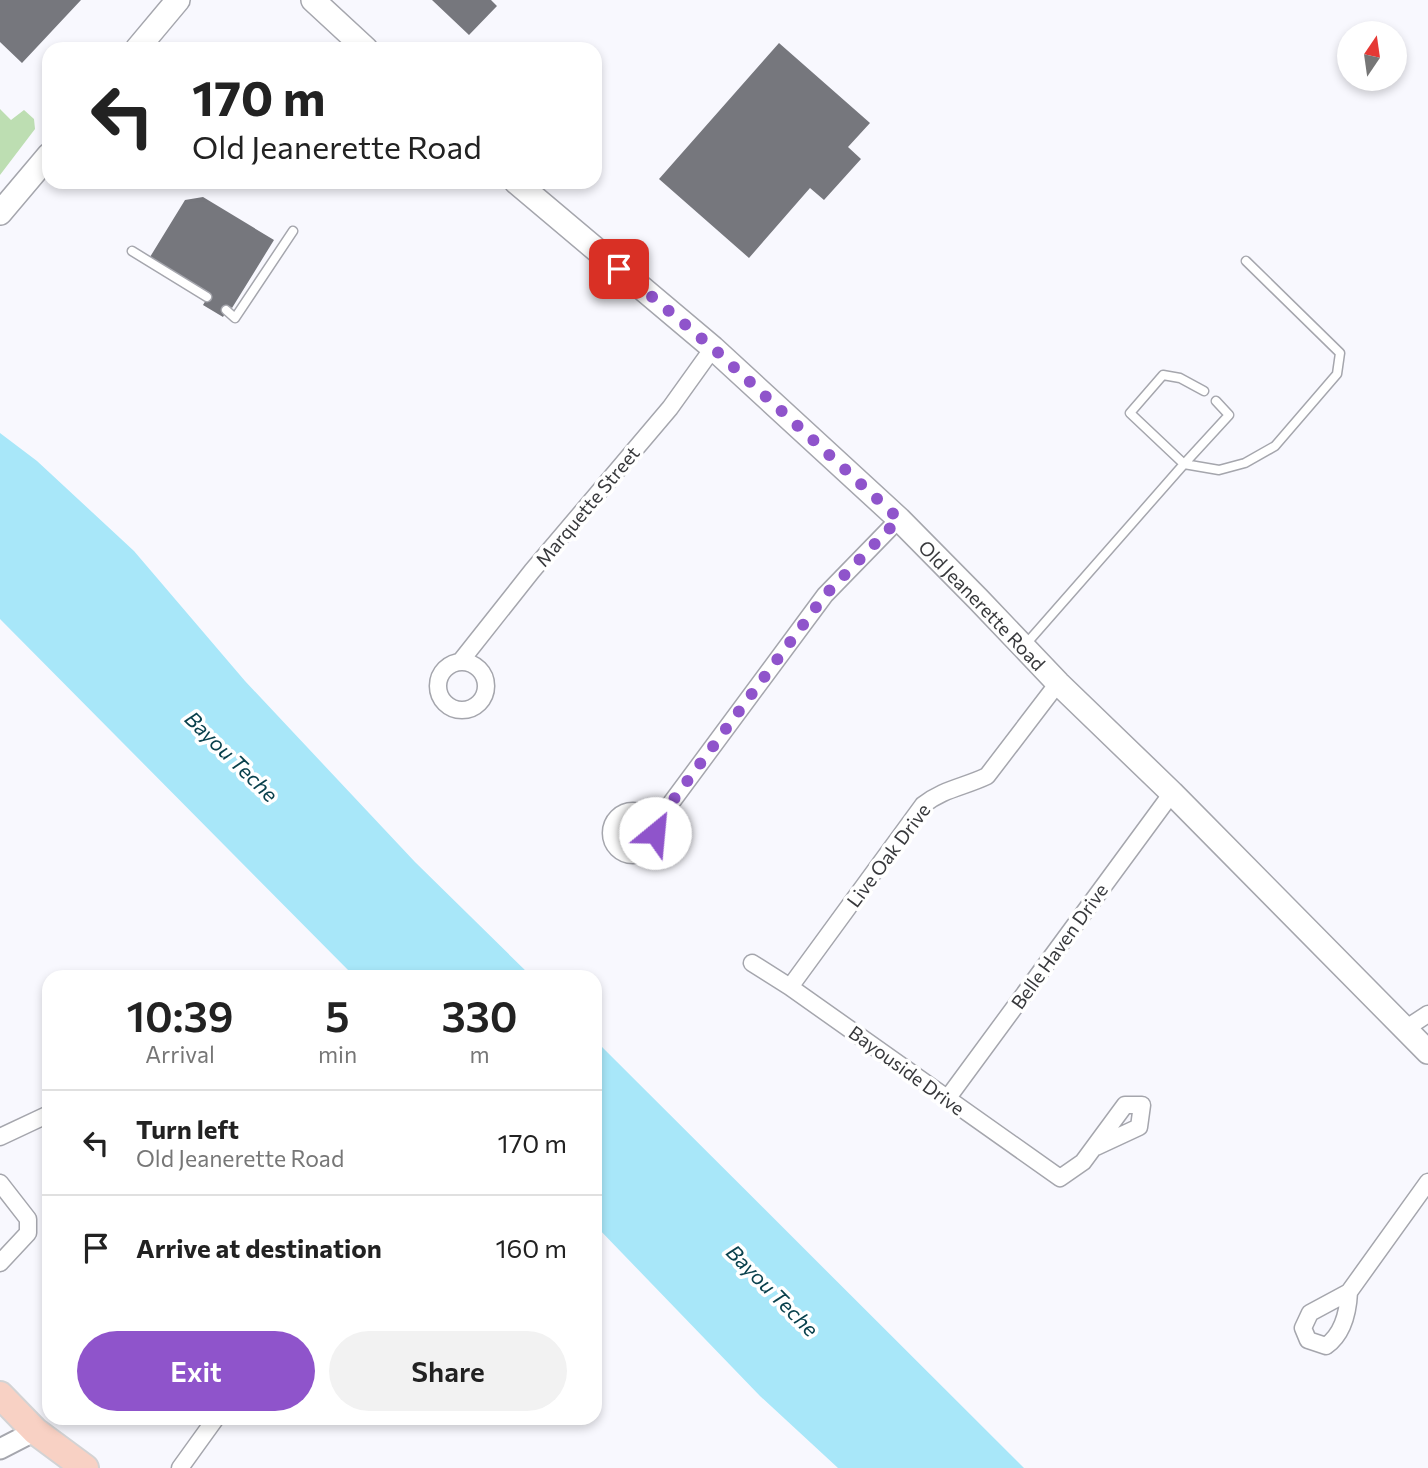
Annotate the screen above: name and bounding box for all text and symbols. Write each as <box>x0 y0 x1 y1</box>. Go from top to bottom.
north arrow <box>1337 21 1407 91</box>
map controls <box>1337 21 1407 91</box>
text: 170 m <box>192 66 325 126</box>
icon: left <box>77 70 168 161</box>
text: Old Jeanerette Road <box>192 126 482 166</box>
pin <box>589 239 649 299</box>
icon: arrive <box>600 250 638 288</box>
street label: Marquette Street <box>530 441 644 571</box>
street label: Old Jeanerette Road <box>914 535 1051 675</box>
water label: Bayou Teche <box>180 706 284 806</box>
position arrow <box>618 796 692 870</box>
street label: Live Oak Drive <box>841 799 935 911</box>
street label: Belle Haven Drive <box>1006 879 1112 1013</box>
text: 10:39 <box>126 989 234 1041</box>
text: 5 <box>325 989 350 1041</box>
text: 330 <box>441 989 518 1041</box>
street label: Bayouside Drive <box>845 1020 969 1120</box>
text: Arrival <box>145 1040 215 1068</box>
text: min <box>318 1040 357 1068</box>
text: m <box>470 1040 490 1068</box>
text: Turn left <box>136 1113 239 1144</box>
icon: left <box>77 1124 115 1162</box>
text: 170 m <box>498 1127 567 1158</box>
text: Old Jeanerette Road <box>136 1144 344 1172</box>
icon: arrive <box>77 1229 115 1267</box>
text: Arrive at destination <box>136 1232 382 1263</box>
text: 160 m <box>495 1232 567 1263</box>
water label: Bayou Teche <box>722 1239 824 1341</box>
button: Exit <box>77 1331 315 1411</box>
button: Share <box>329 1331 567 1411</box>

